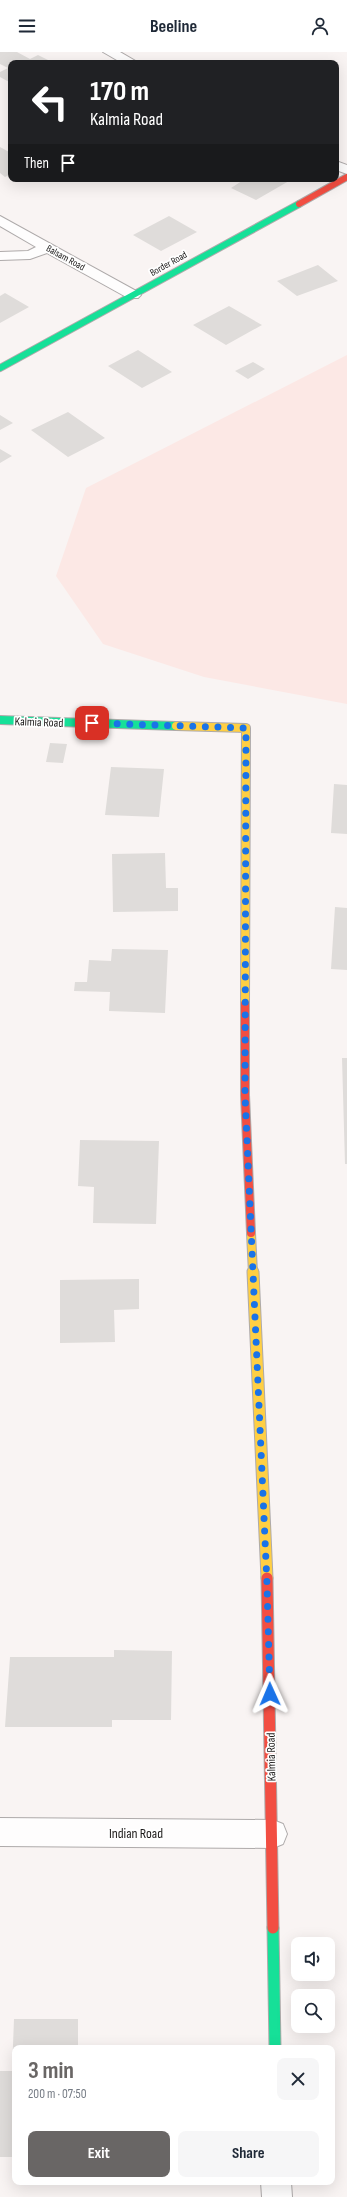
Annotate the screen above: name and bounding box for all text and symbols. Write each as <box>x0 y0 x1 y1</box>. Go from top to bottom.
icon: menu <box>16 15 38 37</box>
icon: person <box>309 15 331 37</box>
text: Beeline <box>150 16 197 37</box>
text: 170 m <box>90 75 149 108</box>
icon: left <box>24 76 76 128</box>
text: Kalmia Road <box>90 109 163 130</box>
icon: arrive <box>57 152 79 174</box>
text: Then <box>24 154 49 173</box>
street label: Balsam Road <box>44 242 87 273</box>
street label: Border Road <box>148 249 189 279</box>
pin <box>75 706 109 740</box>
icon: arrive <box>81 712 103 734</box>
street label: Kalmia Road <box>14 714 64 731</box>
position arrow <box>249 1673 291 1715</box>
street label: Kalmia Road <box>264 1733 279 1781</box>
street label: Indian Road <box>109 1825 163 1842</box>
map controls <box>291 1937 335 2033</box>
button: sound <box>291 1937 335 1981</box>
button: search <box>291 1989 335 2033</box>
text: 3 min <box>28 2056 74 2085</box>
button: close <box>277 2058 319 2100</box>
text: 200 m · 07:50 <box>28 2086 86 2102</box>
button: Exit <box>28 2131 170 2177</box>
button: Share <box>178 2131 319 2177</box>

